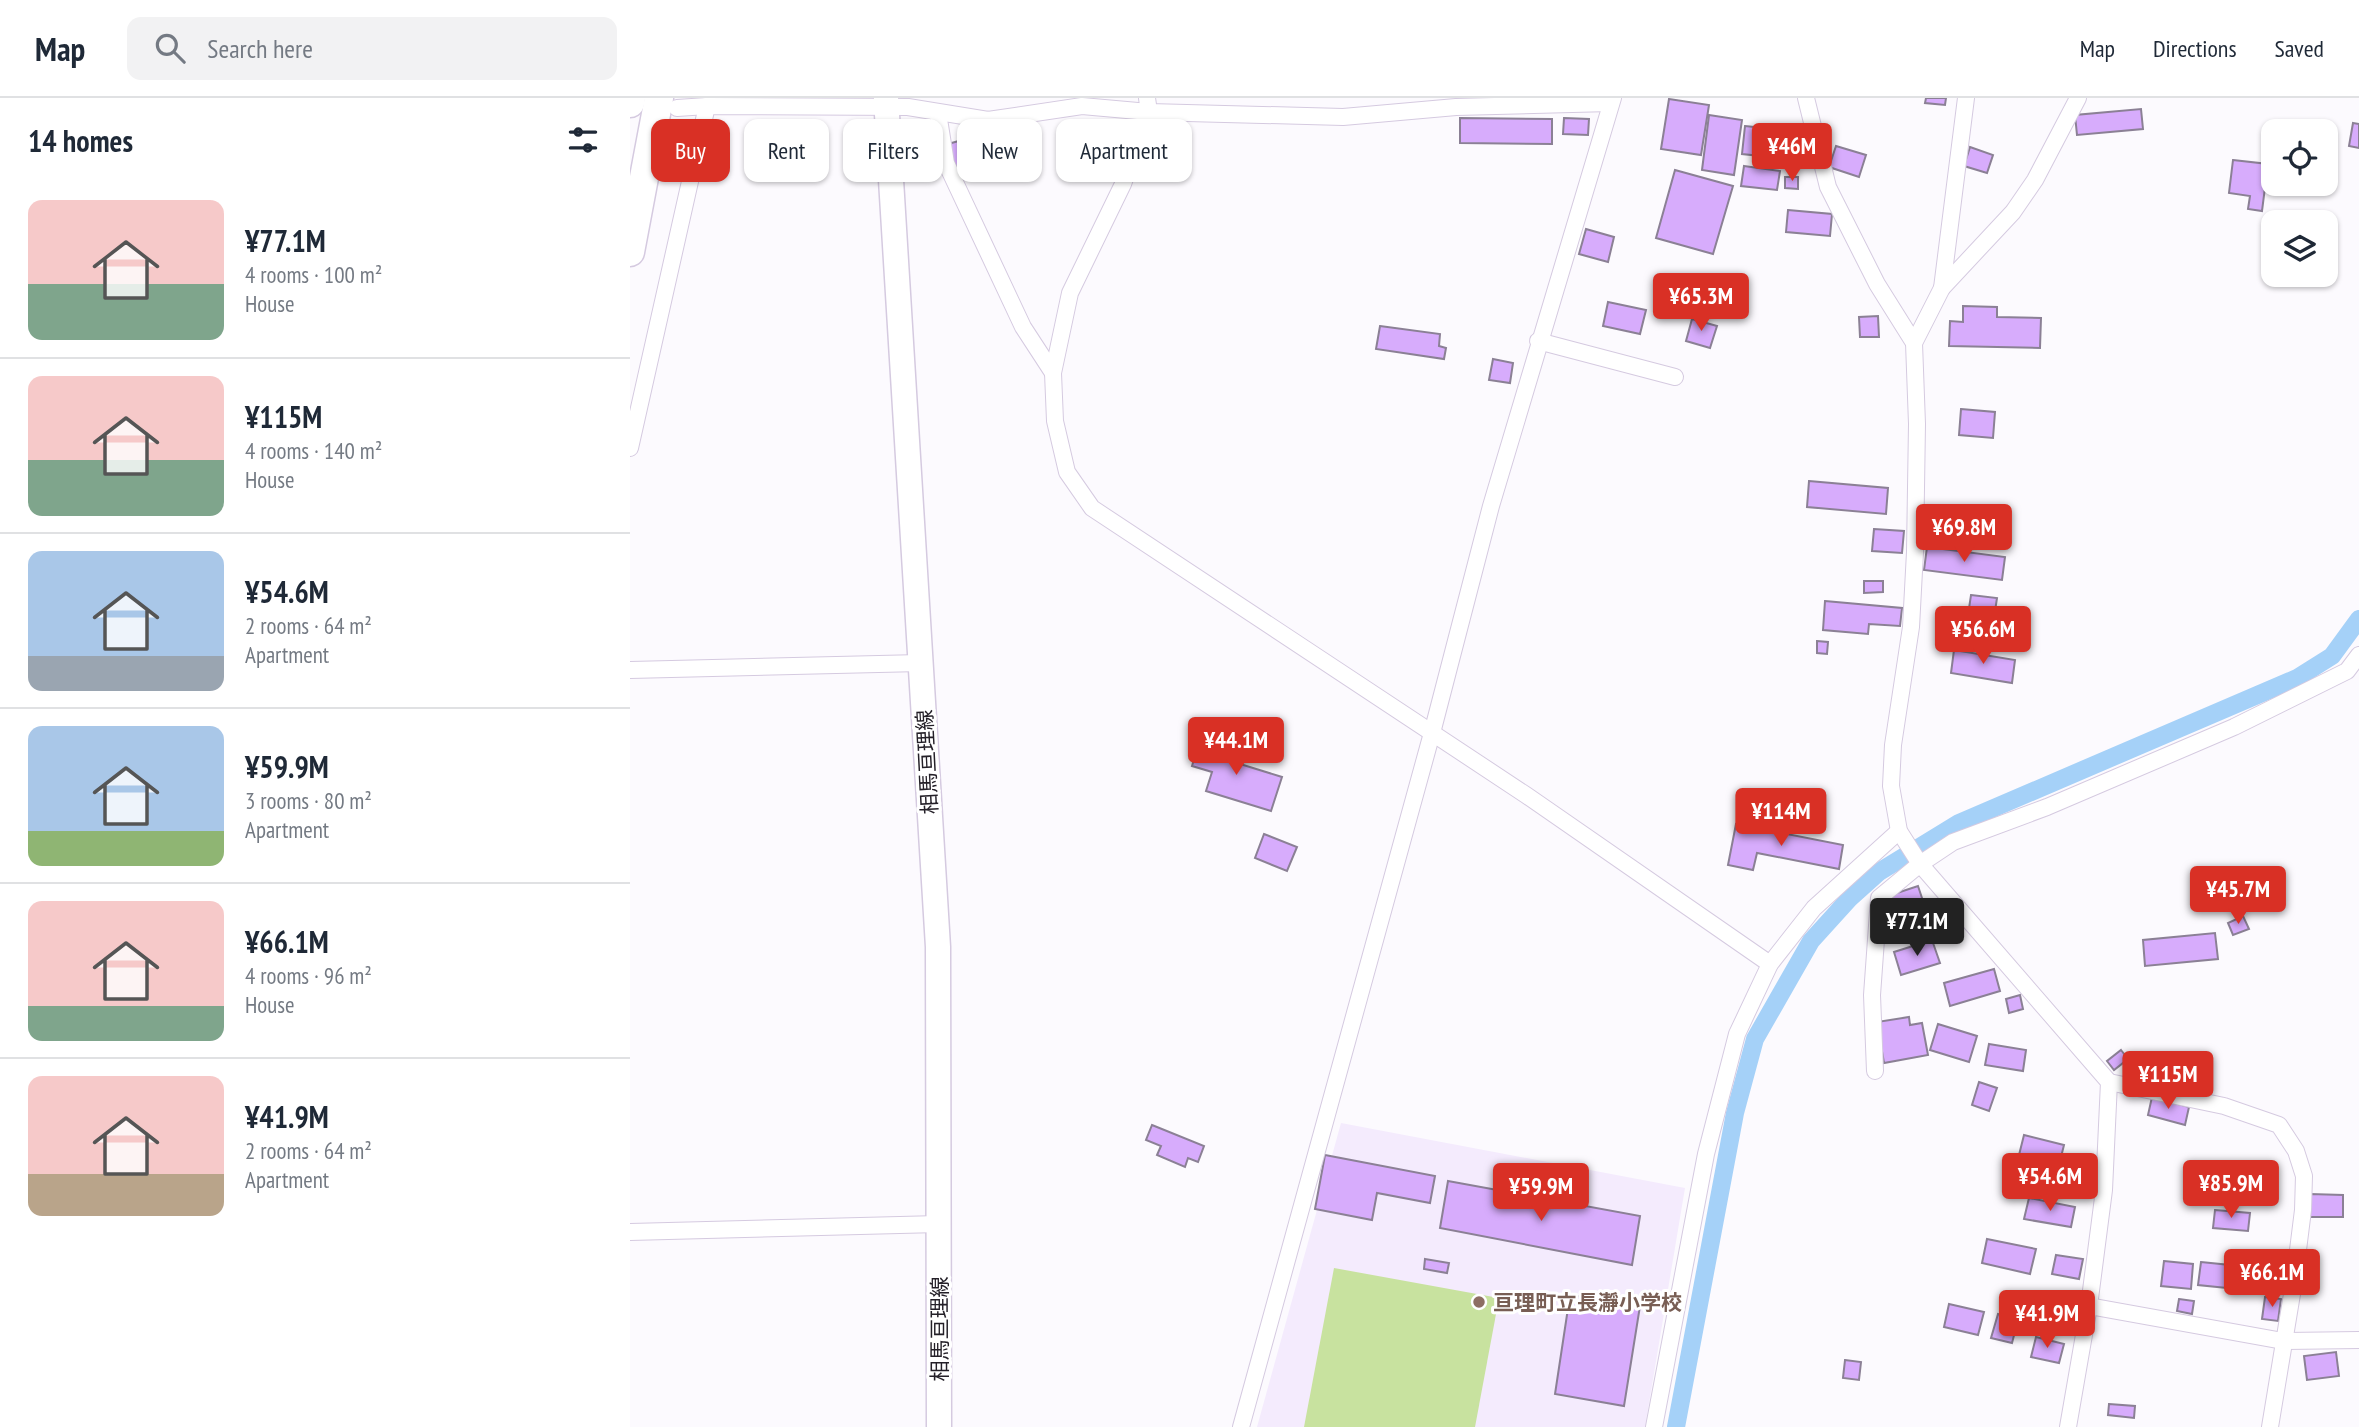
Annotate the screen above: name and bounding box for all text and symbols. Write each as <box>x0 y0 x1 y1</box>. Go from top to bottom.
search box <box>127 17 617 80</box>
text: Map <box>35 27 85 70</box>
icon: search <box>151 29 189 67</box>
text: Search here <box>207 32 313 65</box>
text: Map <box>2080 33 2115 64</box>
text: Directions <box>2153 33 2237 64</box>
text: Saved <box>2275 33 2324 64</box>
chip: Buy <box>651 119 730 182</box>
chip: Rent <box>744 119 829 182</box>
chip: Filters <box>843 119 943 182</box>
chip: New <box>957 119 1042 182</box>
chip: Apartment <box>1056 119 1192 182</box>
map controls <box>2261 119 2338 287</box>
button: locate <box>2261 119 2338 196</box>
text: 14 homes <box>28 121 133 160</box>
icon: filters <box>564 121 602 159</box>
pin: ¥46M <box>1751 123 1833 183</box>
text: ¥46M <box>1768 131 1816 160</box>
button: layers <box>2261 210 2338 287</box>
text: ¥77.1M <box>245 221 326 260</box>
icon: home <box>84 228 168 312</box>
text: 4 rooms · 100 m² <box>245 260 382 289</box>
pin: ¥65.3M <box>1644 274 1758 333</box>
text: ¥65.3M <box>1669 281 1733 310</box>
text: House <box>245 289 295 318</box>
text: ¥115M <box>245 397 322 436</box>
icon: home <box>84 404 168 488</box>
text: 4 rooms · 140 m² <box>245 436 382 465</box>
text: House <box>245 465 295 494</box>
pin: ¥69.8M <box>1907 504 2021 564</box>
text: ¥69.8M <box>1932 512 1996 541</box>
text: ¥54.6M <box>245 572 329 611</box>
icon: home <box>84 579 168 663</box>
pin: ¥56.6M <box>1926 606 2040 666</box>
text: 2 rooms · 64 m² <box>245 611 372 640</box>
text: ¥56.6M <box>1951 614 2015 643</box>
text: Apartment <box>245 640 329 669</box>
street label: 相馬亘理線 <box>911 709 943 815</box>
pin: ¥44.1M <box>1179 718 1293 777</box>
text: ¥44.1M <box>1204 725 1268 754</box>
text: ¥59.9M <box>245 747 329 786</box>
icon: home <box>84 754 168 838</box>
text: 3 rooms · 80 m² <box>245 786 372 815</box>
pin: ¥114M <box>1732 788 1830 848</box>
text: ¥114M <box>1751 796 1811 825</box>
text: Apartment <box>245 815 329 844</box>
pin: ¥45.7M <box>2181 866 2295 926</box>
text: ¥45.7M <box>2206 874 2270 903</box>
pin: ¥77.1M <box>1860 898 1974 958</box>
text: ¥77.1M <box>1886 906 1948 935</box>
text: ¥66.1M <box>245 922 329 961</box>
icon: home <box>84 929 168 1013</box>
text: 4 rooms · 96 m² <box>245 961 372 990</box>
text: House <box>245 990 295 1019</box>
pin: ¥115M <box>2119 1052 2217 1111</box>
text: ¥115M <box>2138 1059 2198 1088</box>
text: ¥41.9M <box>245 1097 329 1136</box>
icon: home <box>84 1104 168 1188</box>
text: 2 rooms · 64 m² <box>245 1136 372 1165</box>
pin: ¥54.6M <box>1993 1154 2107 1213</box>
pin: ¥85.9M <box>2174 1160 2288 1220</box>
text: ¥54.6M <box>2018 1161 2082 1190</box>
pin: ¥59.9M <box>1484 1164 1598 1223</box>
text: Apartment <box>245 1165 329 1194</box>
text: ¥85.9M <box>2199 1168 2263 1197</box>
text: ¥59.9M <box>1509 1171 1573 1200</box>
pin: ¥66.1M <box>2215 1250 2329 1309</box>
text: ¥66.1M <box>2240 1257 2304 1286</box>
street label: 相馬亘理線 <box>926 1277 953 1382</box>
place label: 亘理町立長瀞小学校 <box>1493 1289 1682 1316</box>
pin: ¥41.9M <box>1990 1290 2104 1350</box>
marker: 亘理町立長瀞小学校 <box>1471 1294 1487 1310</box>
text: ¥41.9M <box>2015 1298 2079 1327</box>

